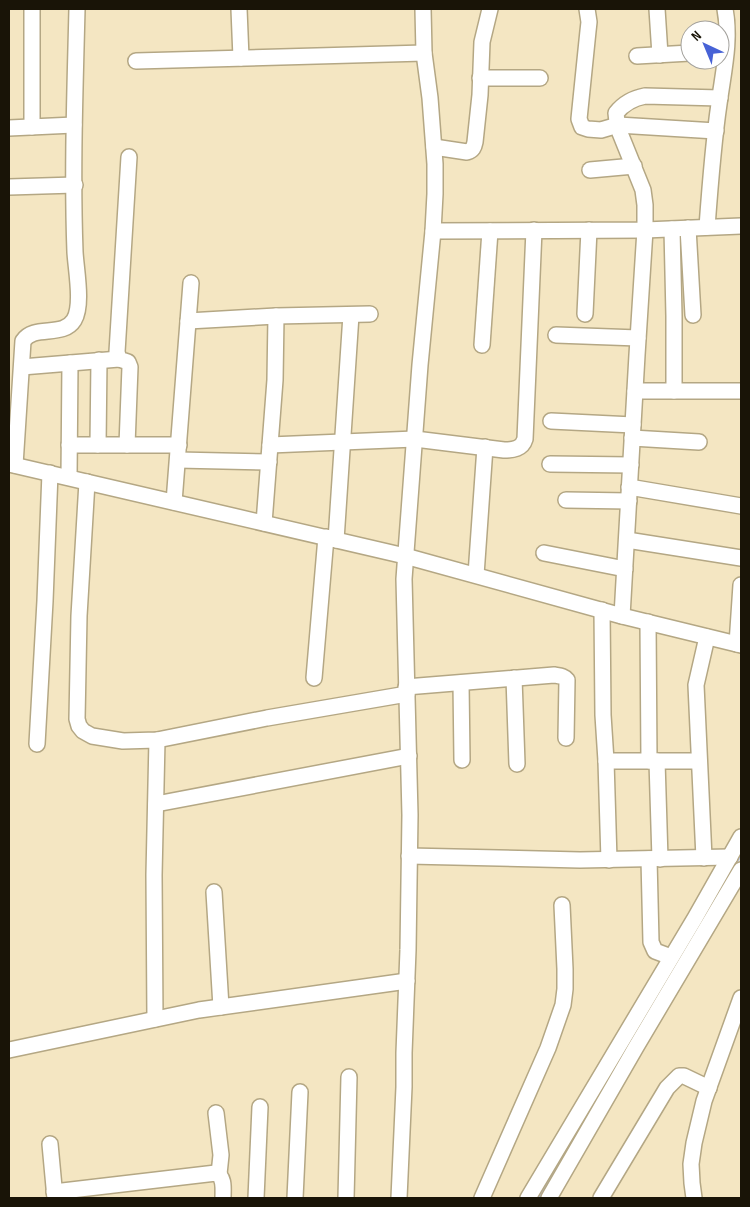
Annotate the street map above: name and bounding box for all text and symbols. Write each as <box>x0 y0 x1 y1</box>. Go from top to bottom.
north arrow <box>680 20 730 70</box>
text: N <box>688 27 705 45</box>

